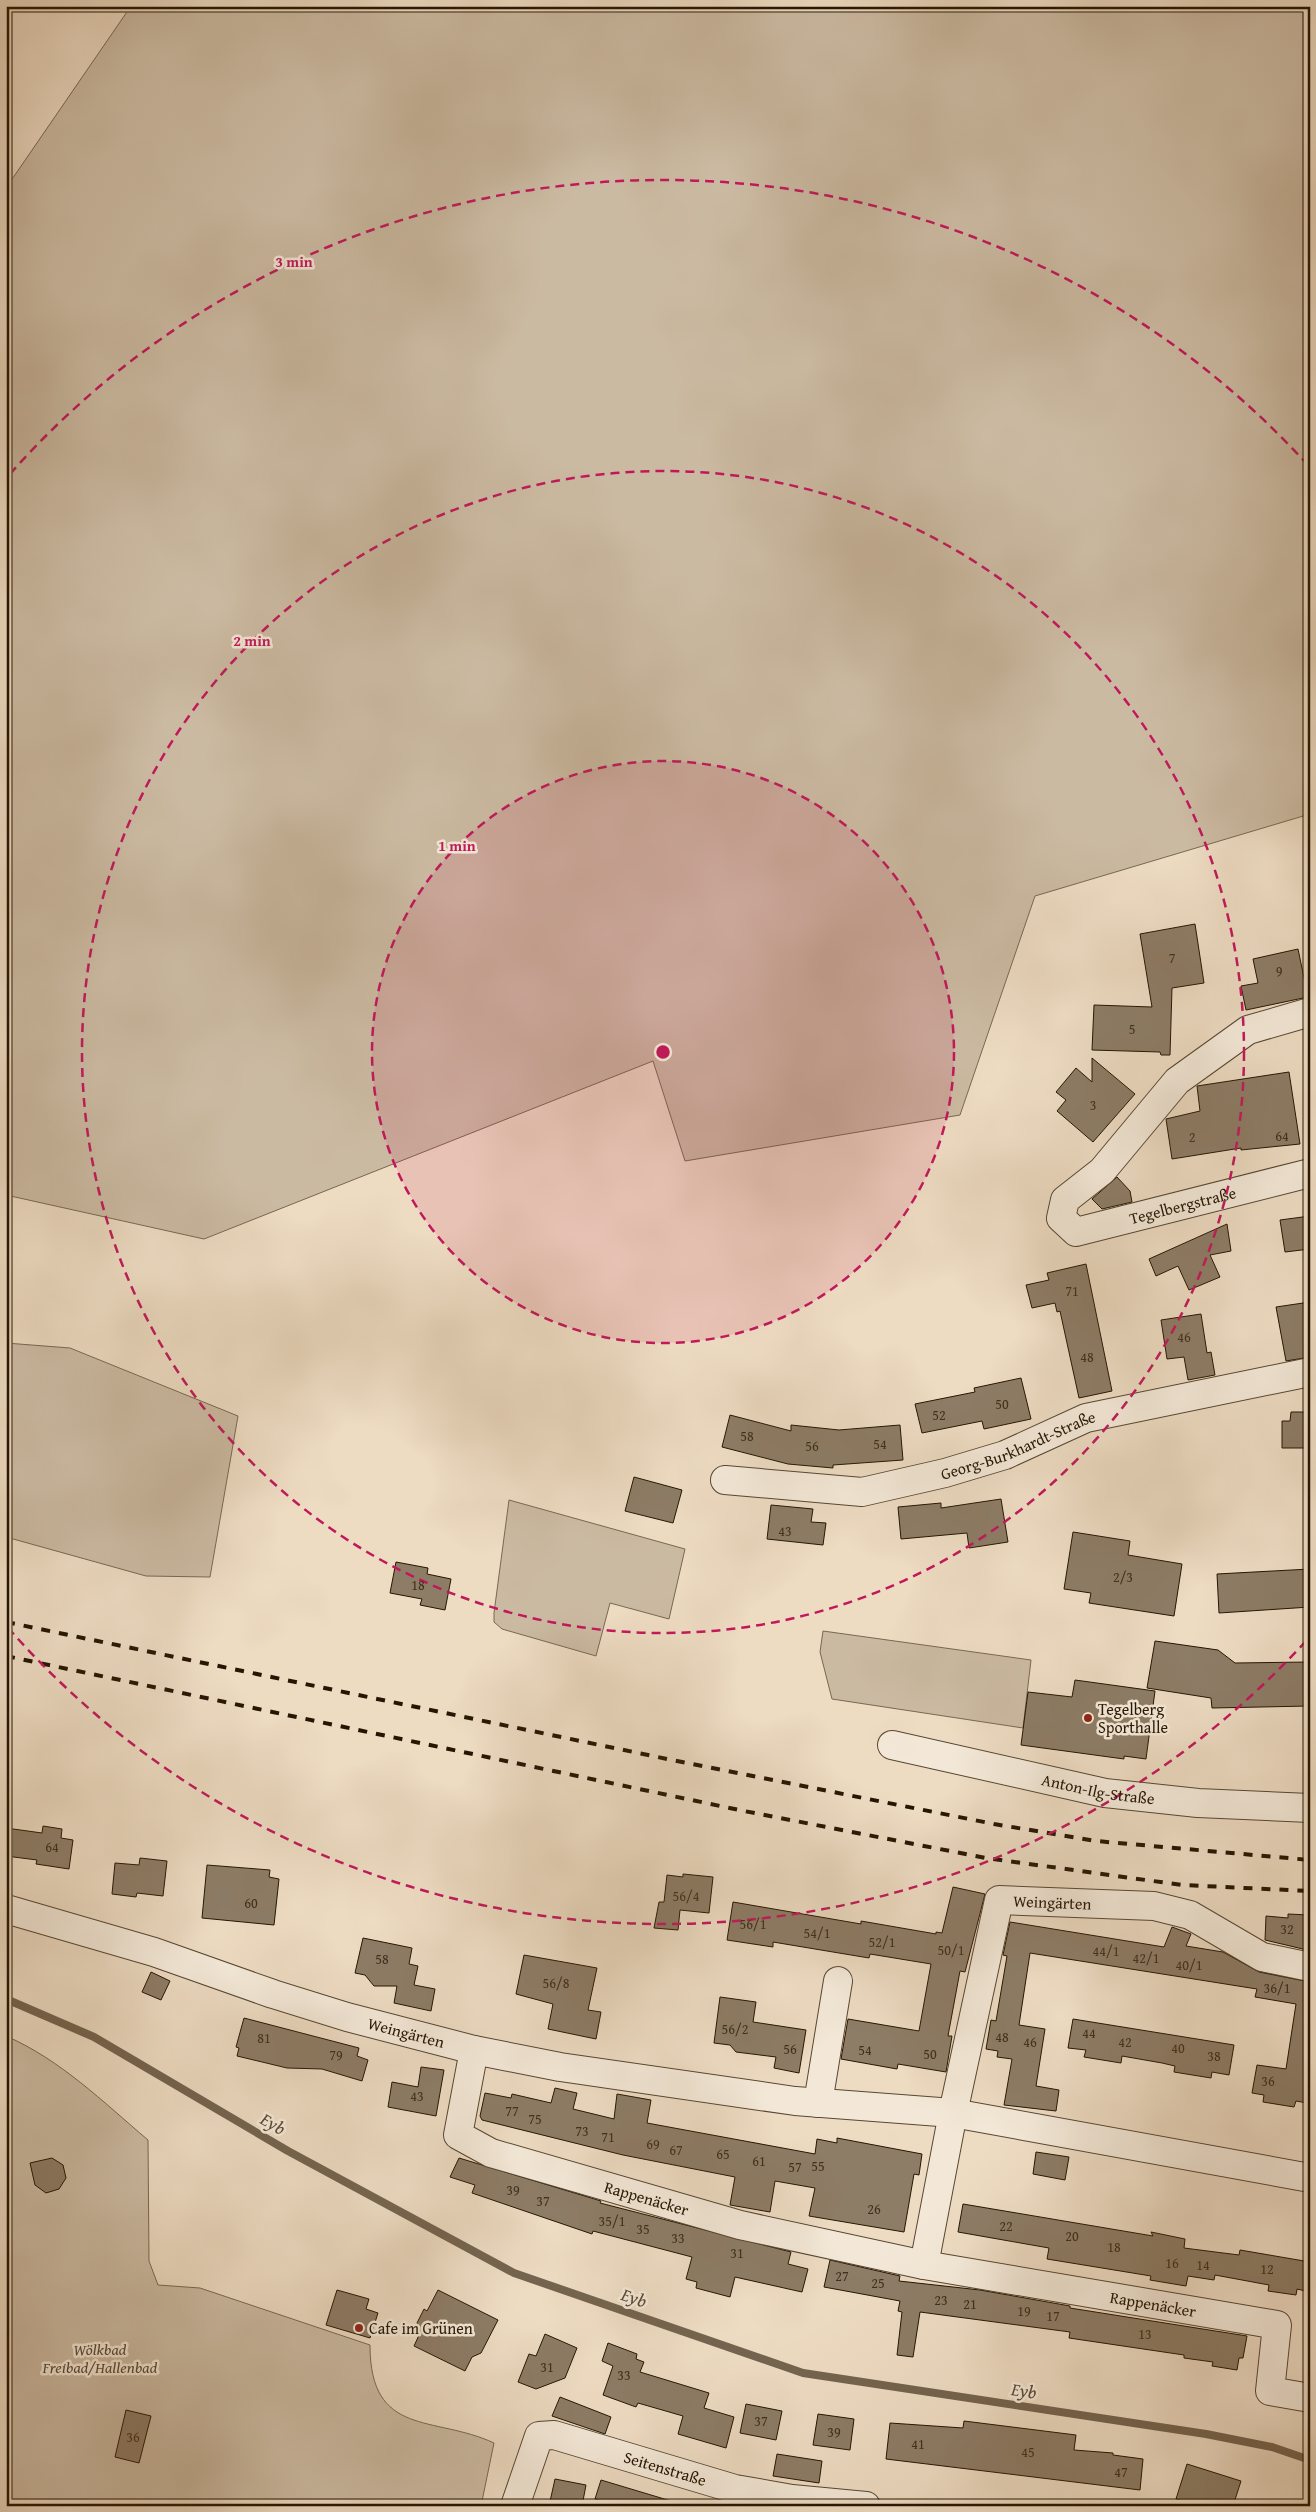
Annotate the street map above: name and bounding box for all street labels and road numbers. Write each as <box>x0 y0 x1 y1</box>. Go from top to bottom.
street label: Tegelbergstraße <box>1127 1180 1238 1230</box>
street label: Georg-Burkhardt-Straße <box>938 1404 1097 1486</box>
street label: Anton-Ilg-Straße <box>1039 1767 1156 1810</box>
street label: Weingärten <box>1013 1889 1092 1916</box>
street label: Weingärten <box>365 2011 447 2054</box>
street label: Rappenäcker <box>601 2174 692 2222</box>
street label: Rappenäcker <box>1108 2285 1198 2323</box>
street label: Seitenstraße <box>621 2445 709 2492</box>

